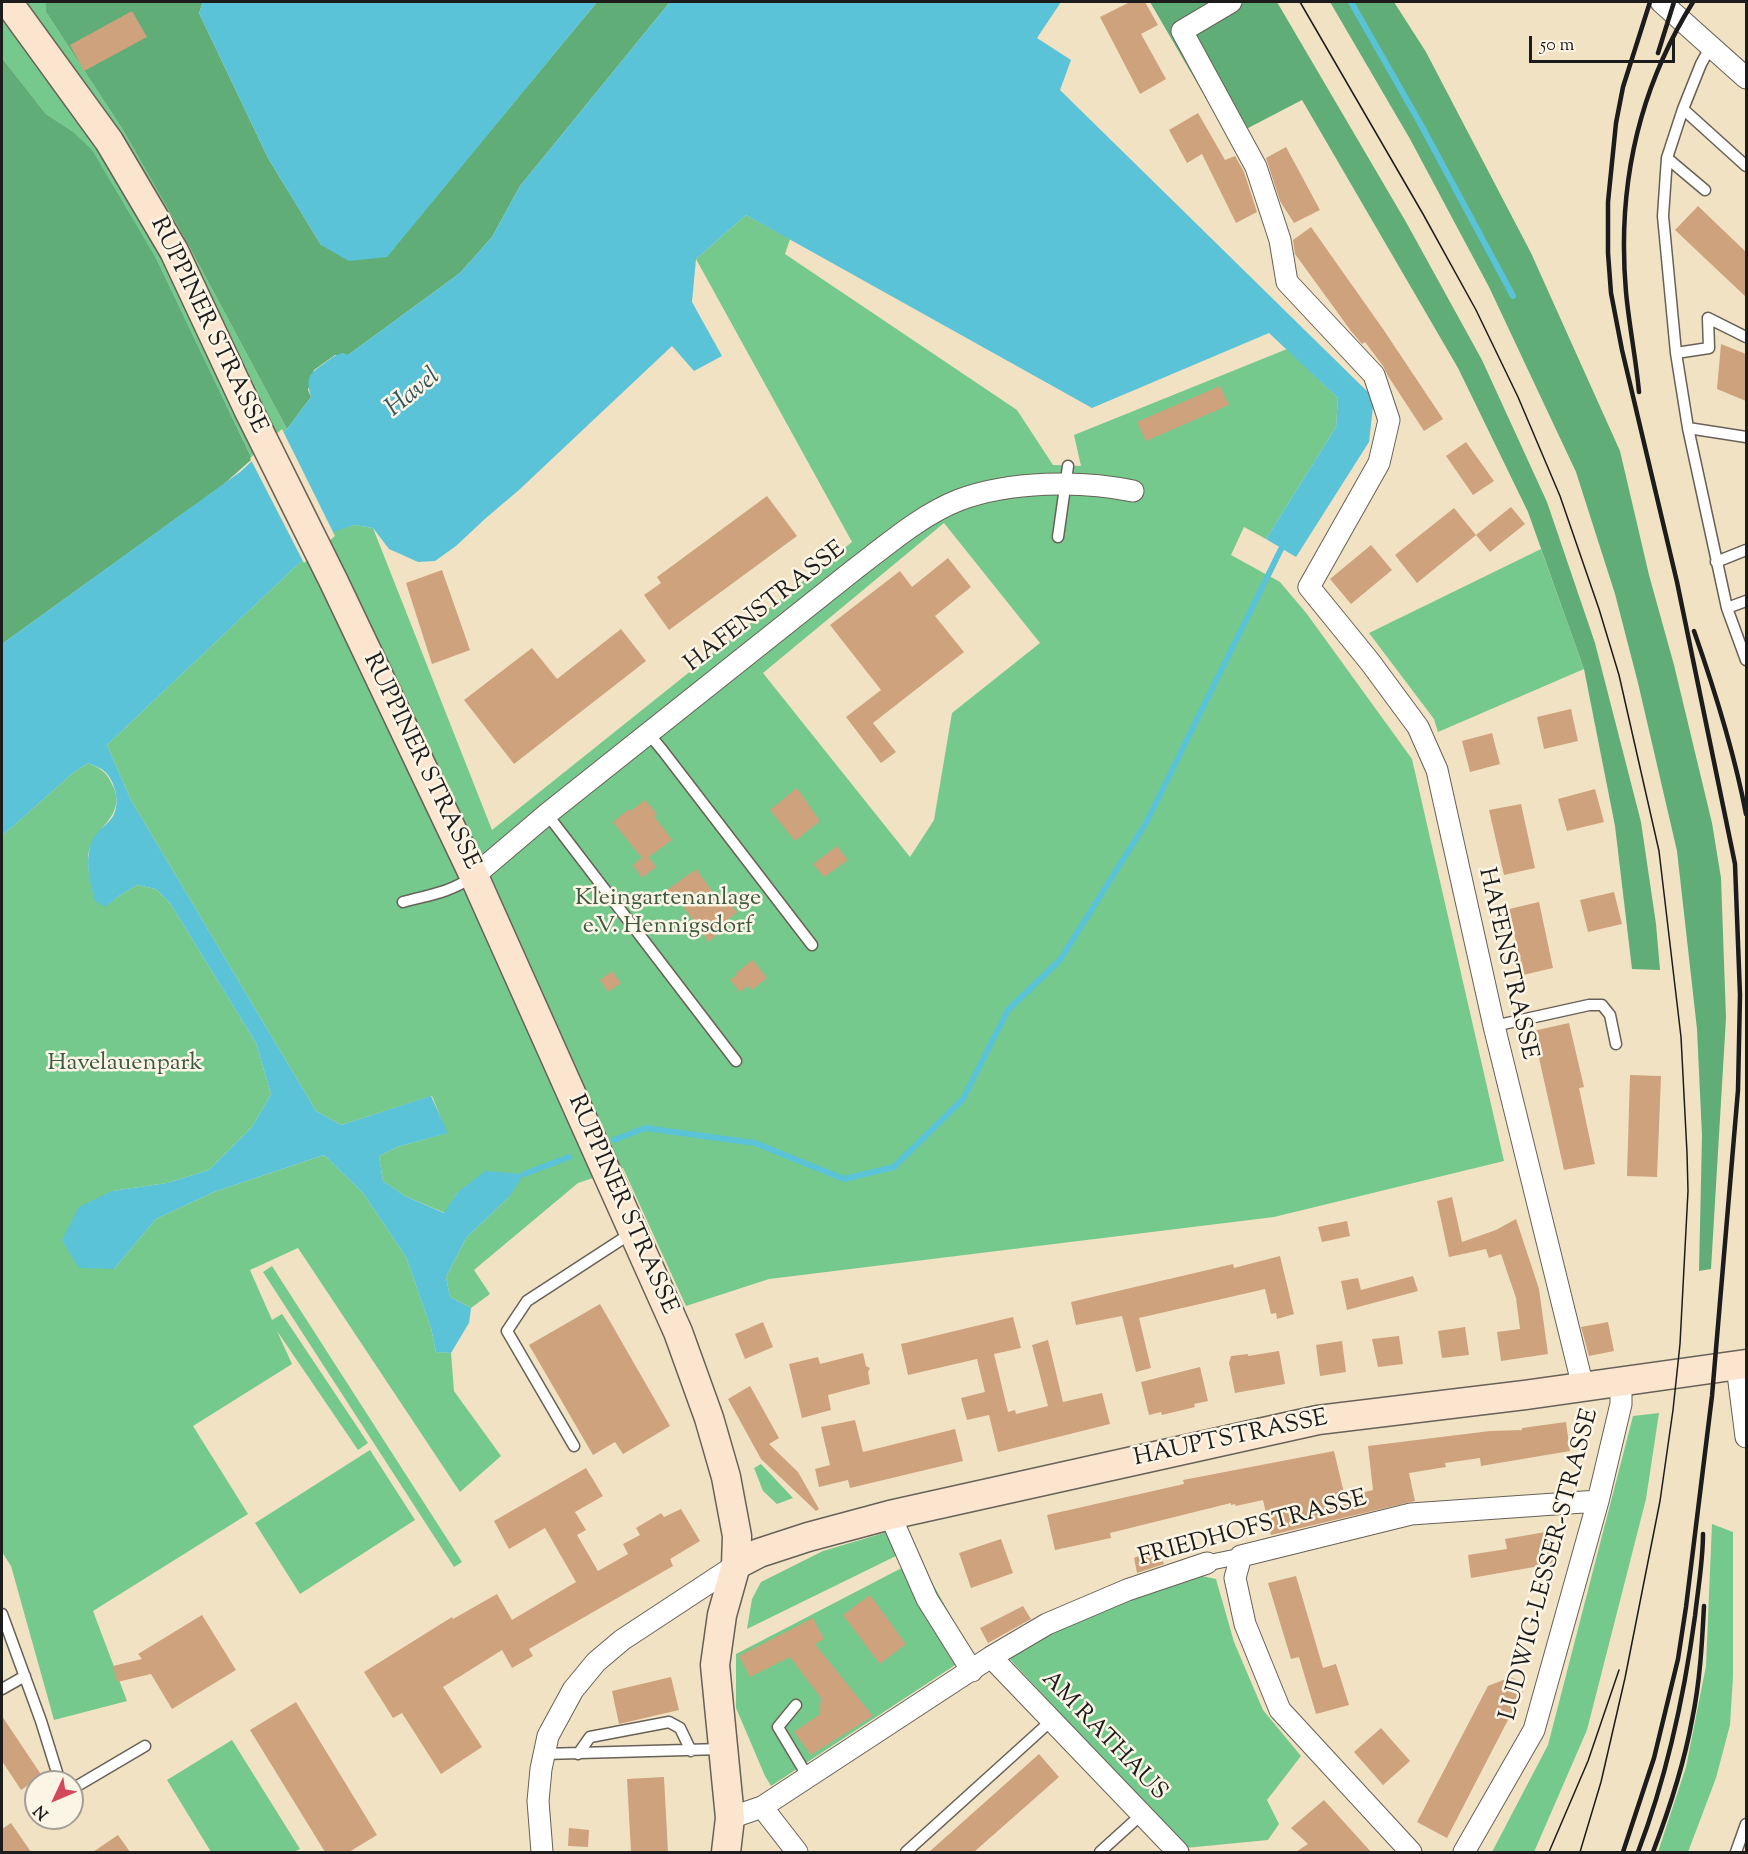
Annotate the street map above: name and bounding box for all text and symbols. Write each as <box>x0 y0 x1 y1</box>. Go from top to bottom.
scale bar <box>1532 24 1678 62</box>
text: 50 m <box>1540 33 1574 59</box>
street label: RUPPINER STRASSE <box>142 213 272 439</box>
water label: Havel <box>380 363 448 425</box>
street label: HAFENSTRASSE <box>680 536 852 680</box>
street label: RUPPINER STRASSE <box>355 649 485 875</box>
street label: HAFENSTRASSE <box>1470 865 1542 1063</box>
park label: Kleingartenanlage e.V. Hennigsdorf <box>575 886 761 942</box>
park label: Havelauenpark <box>47 1051 203 1079</box>
street label: RUPPINER STRASSE <box>560 1091 682 1319</box>
street label: HAUPTSTRASSE <box>1131 1405 1331 1475</box>
street label: LUDWIG-LESSER-STRASSE <box>1495 1406 1607 1724</box>
street label: FRIEDHOFSTRASSE <box>1136 1486 1370 1574</box>
street label: AM RATHAUS <box>1034 1666 1172 1808</box>
north arrow <box>24 1770 84 1830</box>
text: N <box>29 1799 55 1824</box>

